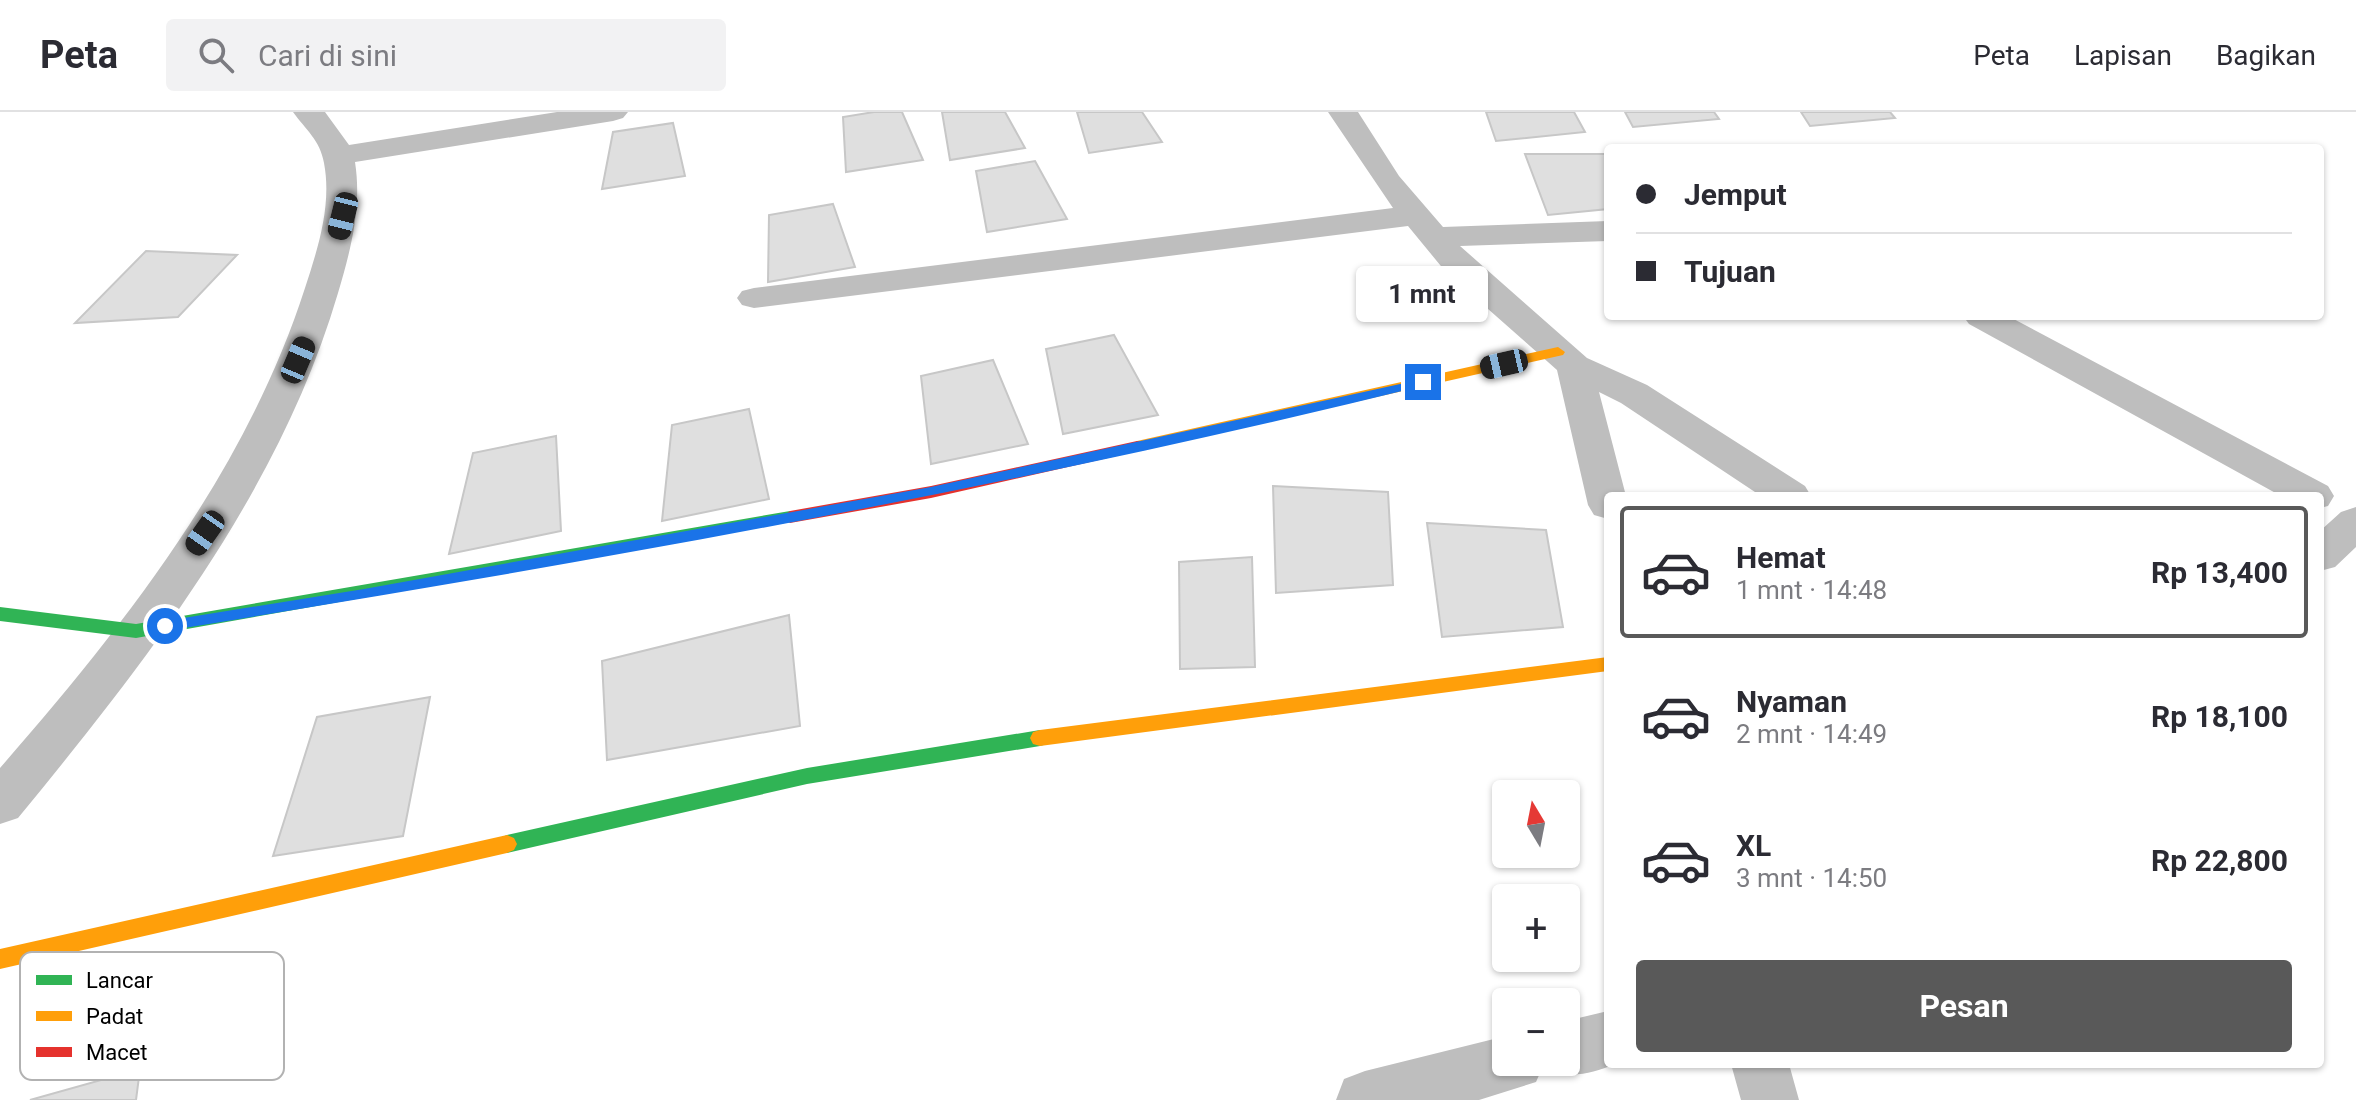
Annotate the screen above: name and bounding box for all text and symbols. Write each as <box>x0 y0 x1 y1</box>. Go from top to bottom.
search box <box>166 19 726 91</box>
text: Peta <box>40 33 118 77</box>
icon: search <box>194 33 238 77</box>
text: Cari di sini <box>258 38 397 73</box>
text: Peta <box>1973 39 2030 72</box>
text: Lapisan <box>2074 39 2172 72</box>
text: Bagikan <box>2216 39 2316 72</box>
text: Jemput <box>1684 177 1787 212</box>
car <box>326 190 360 242</box>
text: Tujuan <box>1684 254 1776 289</box>
callout: 1 mnt <box>1357 266 1489 322</box>
text: 1 mnt <box>1388 279 1456 309</box>
car <box>278 333 318 387</box>
car <box>1478 347 1530 381</box>
route end <box>1405 364 1441 400</box>
car <box>181 506 229 560</box>
icon: car <box>1640 536 1712 608</box>
text: Hemat <box>1736 540 1826 575</box>
text: Rp 13,400 <box>2151 555 2288 590</box>
text: 1 mnt · 14:48 <box>1736 575 1887 605</box>
route start <box>147 608 183 644</box>
icon: car <box>1640 680 1712 752</box>
text: Nyaman <box>1736 684 1847 719</box>
text: Rp 18,100 <box>2151 699 2288 734</box>
text: 2 mnt · 14:49 <box>1736 719 1887 749</box>
north arrow <box>1492 780 1580 868</box>
map controls <box>1492 780 1580 1076</box>
icon: car <box>1640 824 1712 896</box>
text: XL <box>1736 828 1771 863</box>
text: Rp 22,800 <box>2151 843 2288 878</box>
text: 3 mnt · 14:50 <box>1736 863 1887 893</box>
button: + <box>1492 884 1580 972</box>
legend <box>20 952 284 1080</box>
button: Pesan <box>1636 960 2292 1052</box>
text: Lancar <box>86 968 153 993</box>
button: − <box>1492 988 1580 1076</box>
text: Padat <box>86 1004 143 1029</box>
text: Macet <box>86 1040 148 1065</box>

